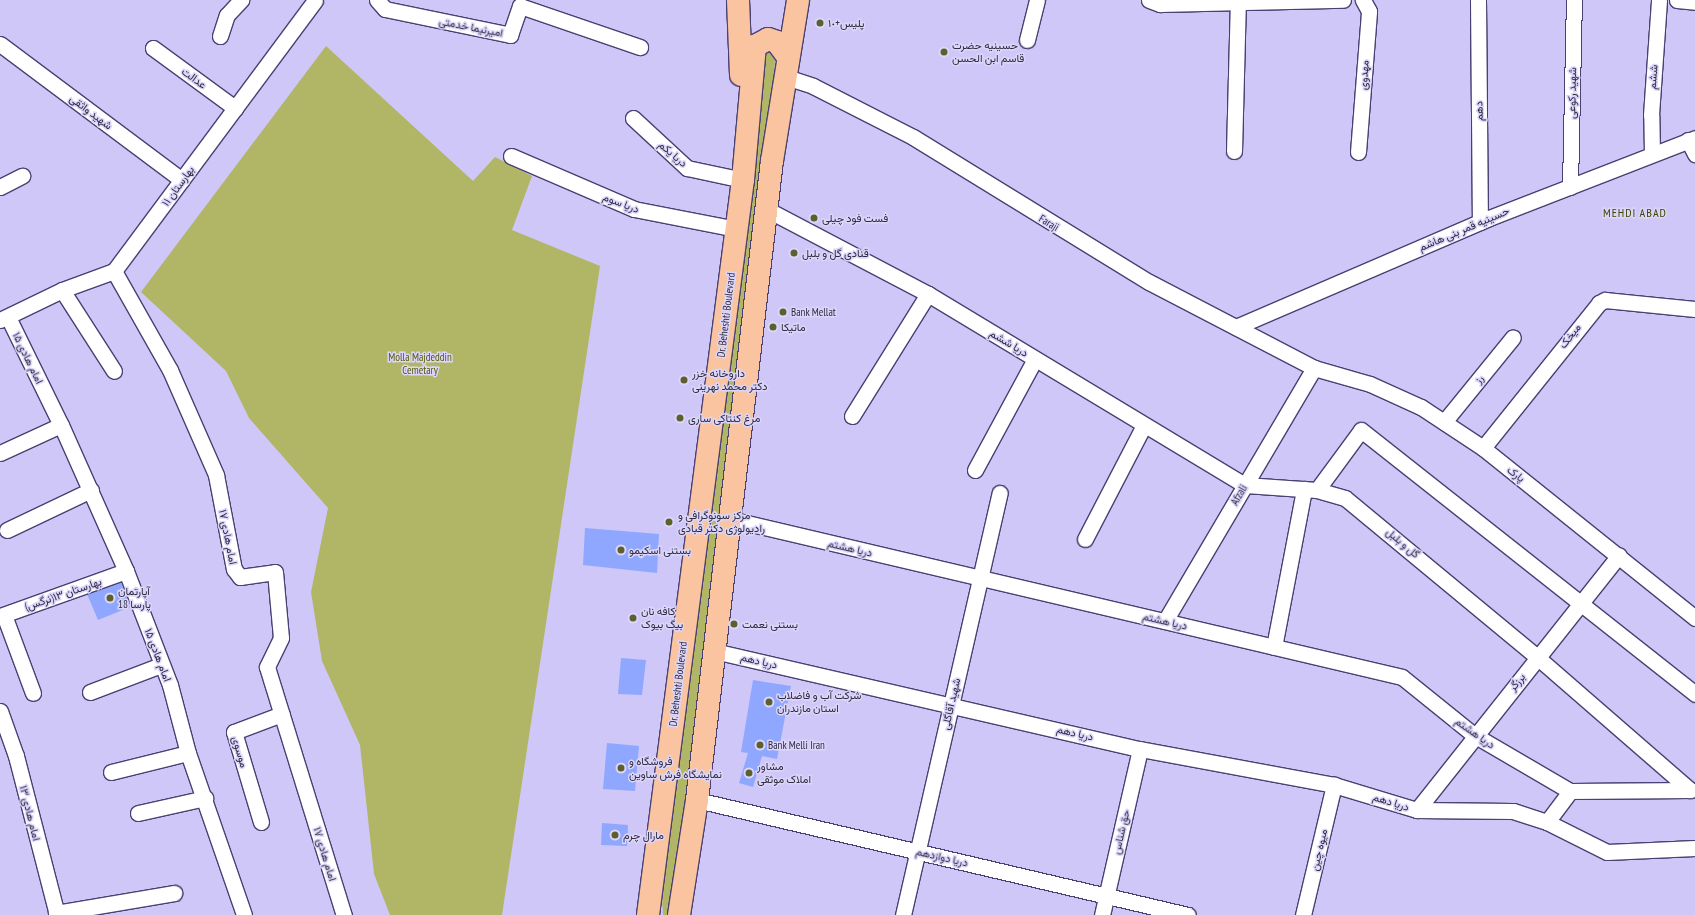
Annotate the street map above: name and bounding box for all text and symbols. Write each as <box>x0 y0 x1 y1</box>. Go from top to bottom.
street label: امیرنیما خدمتی <box>438 14 504 40</box>
place label: پلیس+١٠ <box>828 16 864 30</box>
marker: پلیس+١٠ <box>815 18 825 28</box>
place label: حسینیه حضرت قاسم ابن الحسن <box>952 39 1024 65</box>
marker: حسینیه حضرت قاسم ابن الحسن <box>939 47 949 57</box>
street label: مهدوی <box>1356 60 1372 90</box>
street label: ششم <box>1646 64 1660 90</box>
street label: عدالت <box>179 65 209 91</box>
street label: شهید رکوعی <box>1565 67 1579 119</box>
street label: شهید واثقی <box>67 92 115 132</box>
street label: دهم <box>1472 101 1486 121</box>
street label: دریا یکم <box>656 138 690 170</box>
street label: بهارستان ۱۱ <box>159 163 197 209</box>
street label: دریا سوم <box>601 190 641 216</box>
street label: حسینیه قمر بنی هاشم <box>1417 204 1511 254</box>
district label: MEHDI ABAD <box>1603 206 1667 220</box>
place label: فست فود چیلی <box>822 211 888 225</box>
street label: Faraji <box>1037 212 1061 234</box>
marker: فست فود چیلی <box>809 213 819 223</box>
place label: قنادی گل و بلبل <box>802 246 869 260</box>
marker: قنادی گل و بلبل <box>789 248 799 258</box>
street label: Dr. Beheshti Boulevard <box>714 272 738 358</box>
place label: Bank Mellat <box>791 305 836 319</box>
marker: Bank Mellat <box>778 307 788 317</box>
place label: ماتیکا <box>781 320 806 334</box>
street label: میخک <box>1556 321 1584 351</box>
marker: ماتیکا <box>768 322 778 332</box>
street label: دریا ششم <box>987 326 1031 360</box>
street label: امام هادی ۱۵ <box>10 330 46 386</box>
park label: Molla Majdeddin Cemetary <box>388 351 452 377</box>
place label: داروخانه خزر دکتر محمد نهرینی <box>692 367 768 393</box>
street label: رز <box>1472 372 1486 386</box>
marker: داروخانه خزر دکتر محمد نهرینی <box>679 375 689 385</box>
place label: مرغ کنتاکی ساری <box>688 411 760 425</box>
marker: مرغ کنتاکی ساری <box>675 413 685 423</box>
street label: پارک <box>1505 463 1527 485</box>
street label: Afzali <box>1228 482 1250 508</box>
street label: امام هادی ۱۷ <box>216 508 240 566</box>
place label: مركز سونوگرافی و راديولوژی دكتر قبادی <box>678 509 765 535</box>
marker: مركز سونوگرافی و راديولوژی دكتر قبادی <box>663 516 675 528</box>
street label: گل و بلبل <box>1384 525 1422 561</box>
street label: دریا هشتم <box>826 536 874 560</box>
place label: بستنی اسکیمو <box>629 543 691 557</box>
marker: بستنی اسکیمو <box>616 545 626 555</box>
street label: بهارستان ۱۳(نرگس) <box>23 575 103 613</box>
place label: آپارتمان پارسا 18 <box>118 585 151 611</box>
marker: آپارتمان پارسا 18 <box>105 593 115 603</box>
place label: کافه نان بیگ بیوک <box>641 605 683 631</box>
street label: دریا هشتم <box>1141 609 1189 633</box>
marker: کافه نان بیگ بیوک <box>628 613 638 623</box>
place label: بستنی نعمت <box>742 617 798 631</box>
marker: بستنی نعمت <box>729 619 739 629</box>
street label: امام هادی ۱۵ <box>142 627 174 683</box>
street label: Dr. Beheshti Boulevard <box>666 641 690 727</box>
street label: دریا دهم <box>739 650 779 672</box>
street label: برزگر <box>1506 670 1528 694</box>
street label: شهید آقاگلی <box>939 677 963 731</box>
place label: شرکت آب و فاضلاب استان مازندران <box>777 689 861 715</box>
marker: شرکت آب و فاضلاب استان مازندران <box>764 697 774 707</box>
street label: دریا هشتم <box>1453 715 1497 751</box>
street label: دریا دهم <box>1055 722 1095 744</box>
street label: موسوی <box>229 735 251 769</box>
place label: Bank Melli Iran <box>768 738 825 752</box>
marker: Bank Melli Iran <box>755 740 765 750</box>
place label: فروشگاه و نمایشگاه فرش ساوین <box>629 755 722 781</box>
place label: مشاور املاک موثقی <box>757 760 811 786</box>
marker: فروشگاه و نمایشگاه فرش ساوین <box>616 763 626 773</box>
marker: مشاور املاک موثقی <box>744 768 754 778</box>
street label: امام هادی ١٣ <box>17 784 43 842</box>
street label: دریا دهم <box>1371 790 1411 814</box>
street label: حق شناس <box>1109 808 1133 856</box>
street label: امام هادی ۱۷ <box>311 825 339 883</box>
place label: مارال چرم <box>623 828 664 842</box>
street label: میوه چین <box>1308 828 1330 872</box>
marker: مارال چرم <box>610 830 620 840</box>
street label: دریا دوازدهم <box>915 845 969 869</box>

